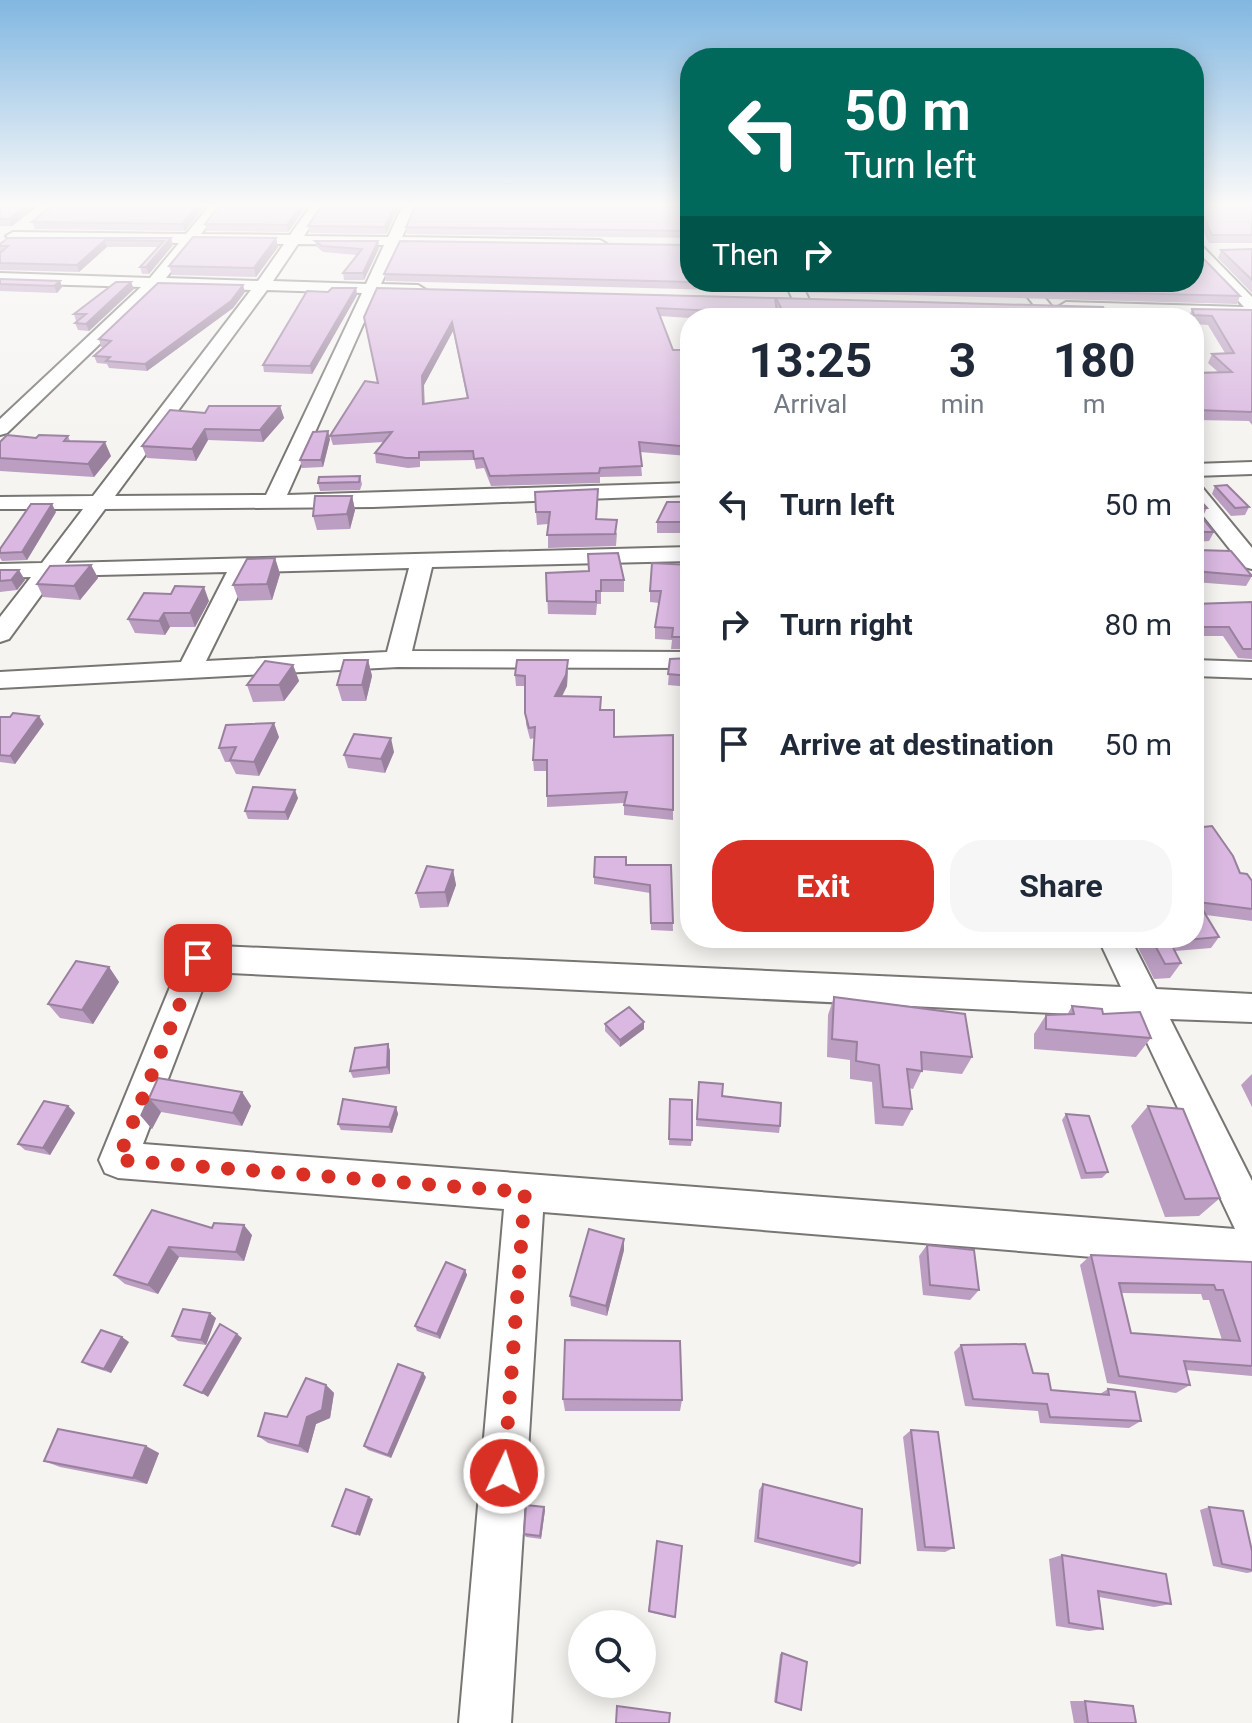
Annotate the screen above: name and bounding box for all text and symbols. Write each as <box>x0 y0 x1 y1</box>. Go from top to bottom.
text: 50 m <box>844 78 971 144</box>
icon: left <box>712 80 816 184</box>
text: Turn left <box>844 145 977 187</box>
icon: right <box>795 232 839 276</box>
text: Then <box>712 237 779 272</box>
text: 13:25 <box>749 332 872 389</box>
text: 3 <box>949 332 976 389</box>
text: 180 <box>1053 332 1135 389</box>
text: Arrival <box>774 389 847 419</box>
text: min <box>941 389 984 419</box>
text: m <box>1083 389 1106 419</box>
icon: left <box>712 482 756 526</box>
text: Turn left <box>780 487 895 522</box>
text: 50 m <box>1105 487 1172 522</box>
icon: right <box>712 602 756 646</box>
text: Turn right <box>780 607 913 642</box>
text: 80 m <box>1105 607 1172 642</box>
icon: arrive <box>712 722 756 766</box>
text: Arrive at destination <box>780 727 1054 762</box>
text: 50 m <box>1105 727 1172 762</box>
button: Exit <box>712 840 934 932</box>
button: Share <box>950 840 1172 932</box>
pin <box>164 924 232 992</box>
icon: arrive <box>176 936 220 980</box>
position arrow <box>462 1431 546 1515</box>
map controls <box>568 1610 656 1698</box>
button: search <box>568 1610 656 1698</box>

